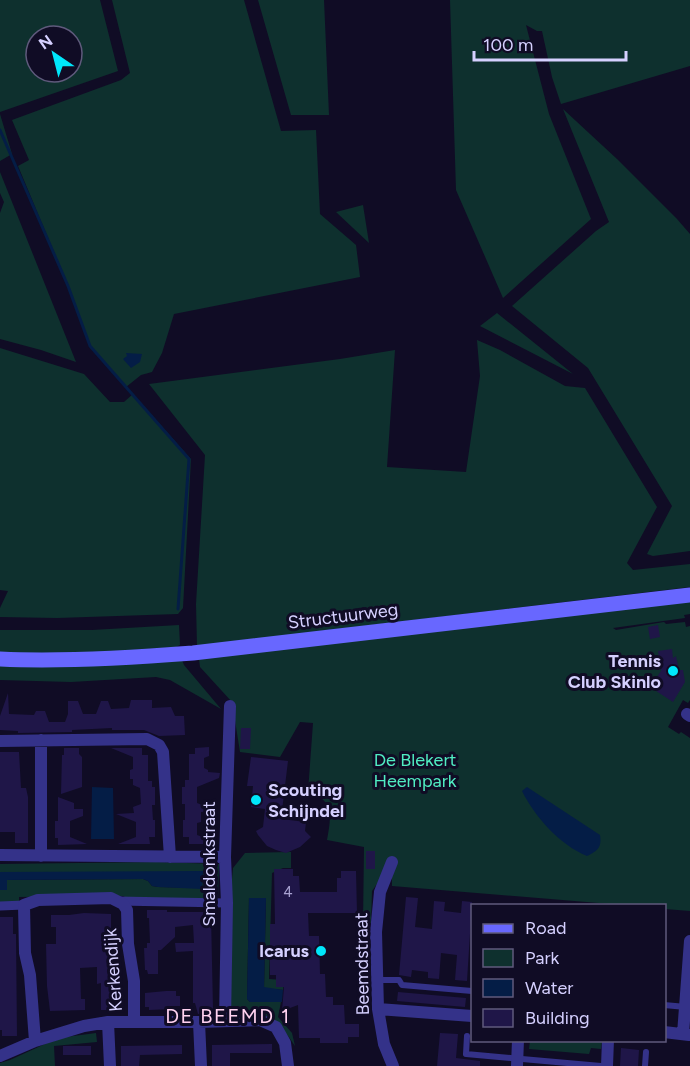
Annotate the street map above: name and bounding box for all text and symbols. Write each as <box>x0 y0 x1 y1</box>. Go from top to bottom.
north arrow <box>24 24 84 84</box>
scale bar <box>474 24 626 62</box>
text: N <box>35 31 56 53</box>
text: 100 m <box>483 34 533 56</box>
street label: Structuurweg <box>287 598 399 634</box>
place label: Tennis Club Skinlo <box>568 650 662 693</box>
marker: Tennis Club Skinlo <box>666 664 680 678</box>
park label: De Blekert Heempark <box>373 749 457 792</box>
place label: Scouting Schijndel <box>268 779 344 822</box>
marker: Scouting Schijndel <box>249 793 263 807</box>
street label: Smaldonkstraat <box>198 801 220 927</box>
house number: 4 <box>283 883 293 901</box>
legend <box>471 904 666 1042</box>
street label: Beemdstraat <box>350 912 374 1016</box>
text: Road <box>525 917 566 939</box>
street label: Kerkendijk <box>99 927 127 1012</box>
place label: Icarus <box>259 940 310 962</box>
marker: Icarus <box>314 944 328 958</box>
text: Park <box>525 947 560 969</box>
text: Water <box>525 977 573 999</box>
district label: DE BEEMD 1 <box>165 1004 291 1028</box>
text: Building <box>525 1007 590 1029</box>

